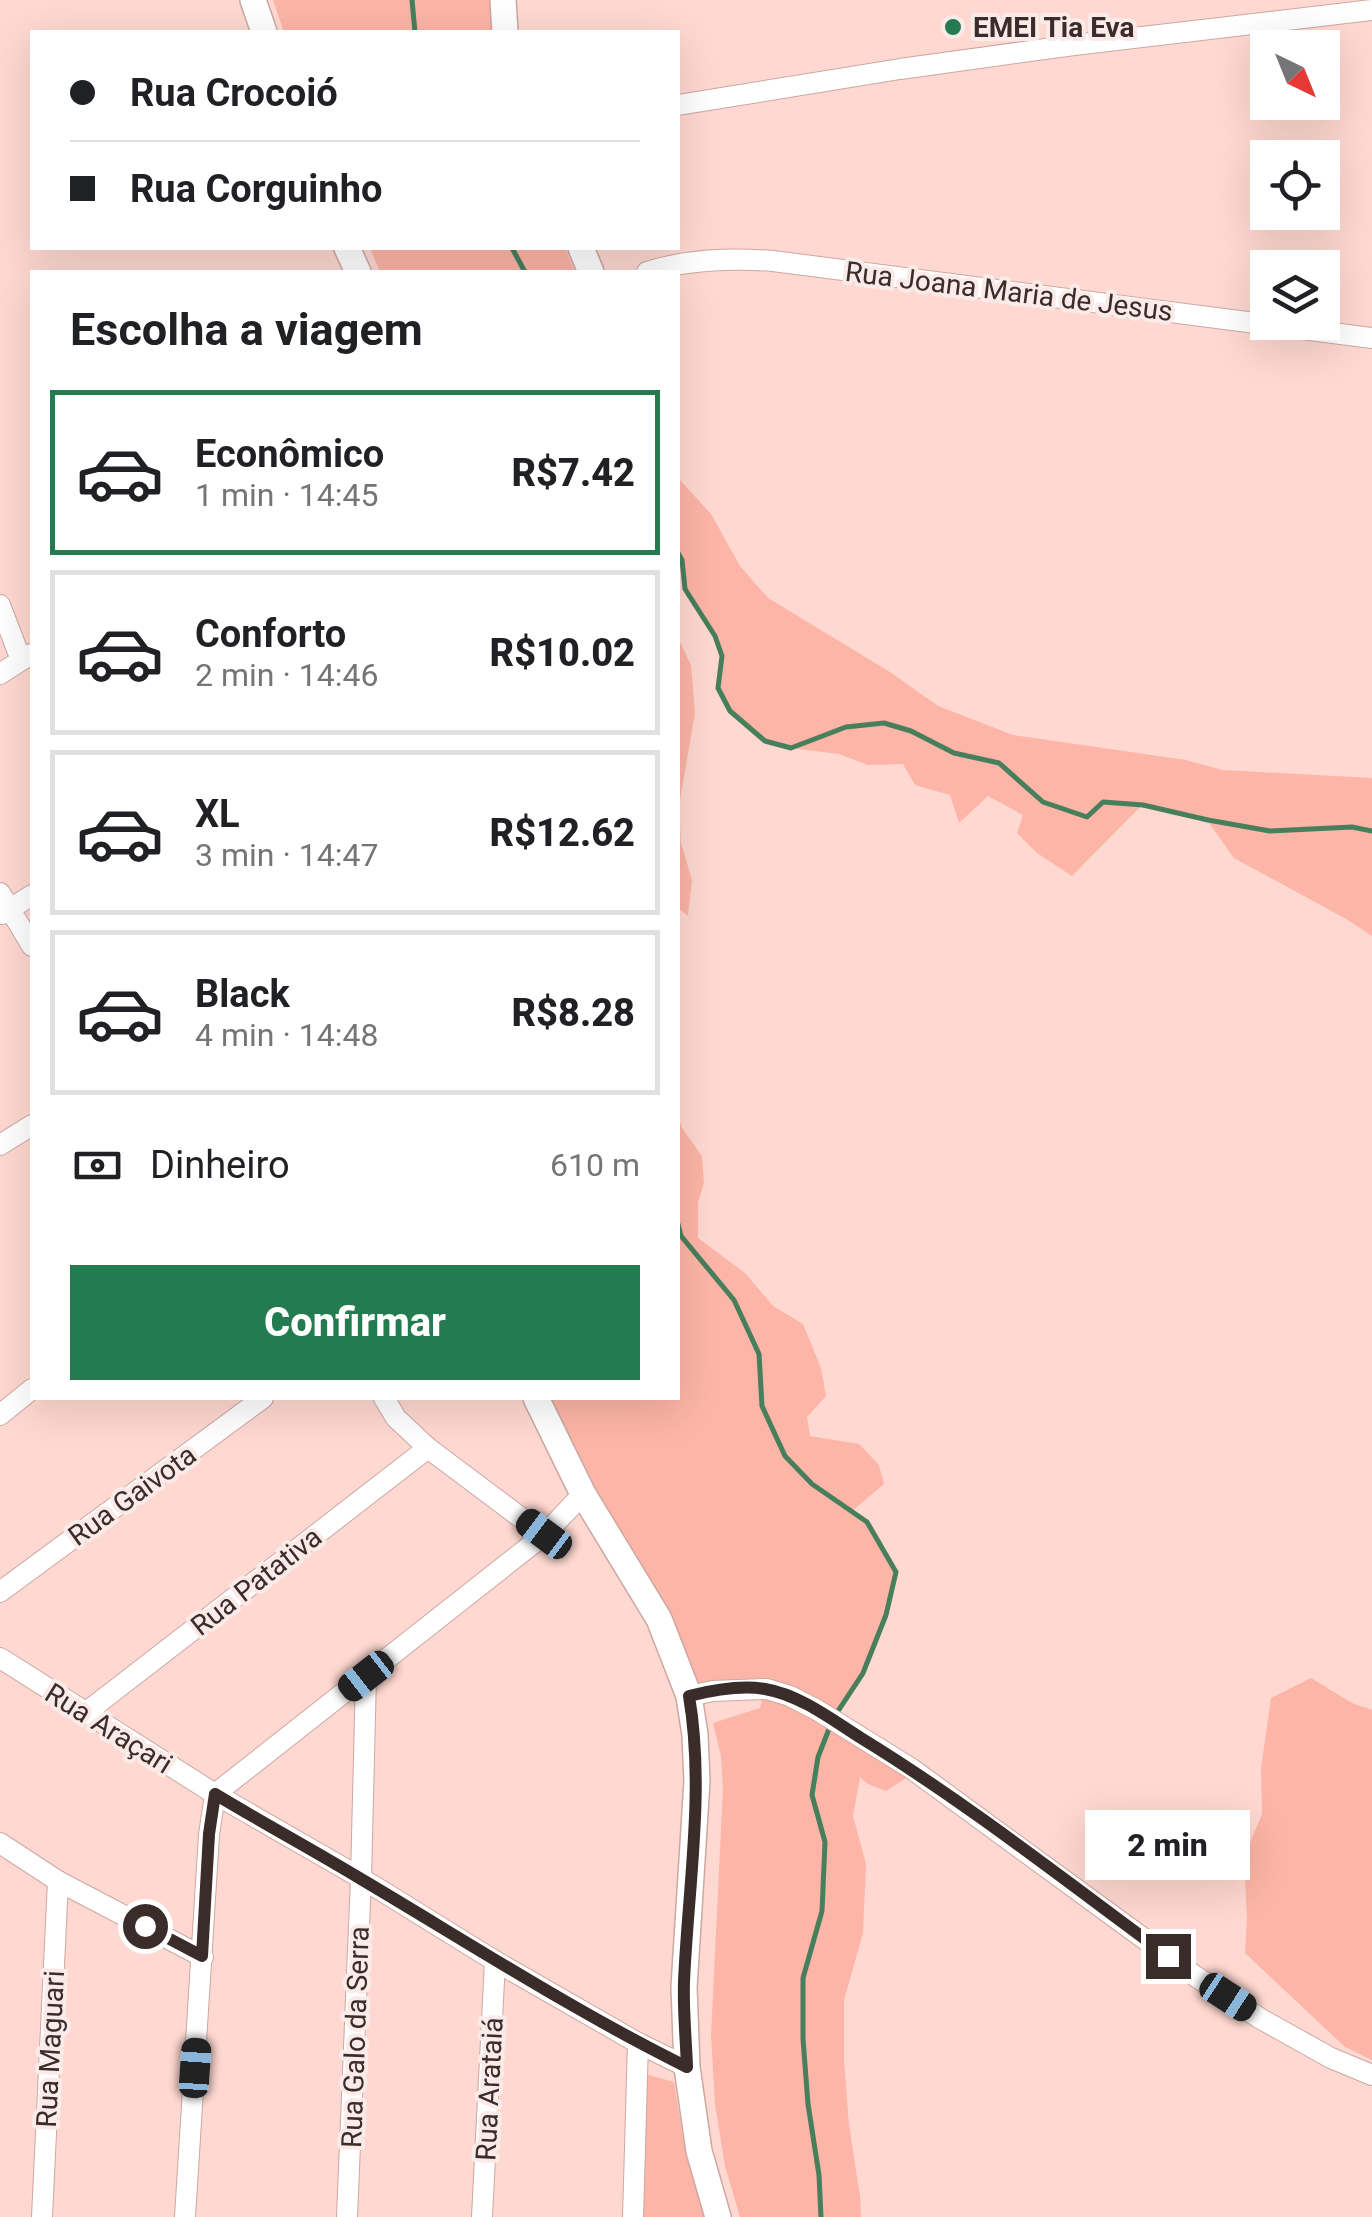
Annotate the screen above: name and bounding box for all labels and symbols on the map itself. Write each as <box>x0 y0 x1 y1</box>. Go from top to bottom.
place label: EMEI Tia Eva <box>973 11 1135 44</box>
marker: EMEI Tia Eva <box>942 16 964 38</box>
north arrow <box>1250 30 1340 120</box>
street label: Rua Joana Maria de Jesus <box>843 255 1174 328</box>
street label: Rua Gaivota <box>62 1438 203 1553</box>
car <box>511 1504 577 1564</box>
street label: Rua Patativa <box>184 1520 328 1643</box>
car <box>333 1646 399 1706</box>
street label: Rua Araçari <box>39 1676 178 1780</box>
callout: 2 min <box>1086 1811 1250 1881</box>
route start <box>123 1904 168 1949</box>
street label: Rua Galo da Serra <box>335 1926 376 2149</box>
route end <box>1146 1934 1191 1979</box>
car <box>1195 1968 1261 2026</box>
street label: Rua Maguari <box>30 1970 71 2128</box>
street label: Rua Arataiá <box>469 2016 510 2162</box>
car <box>178 2037 212 2099</box>

